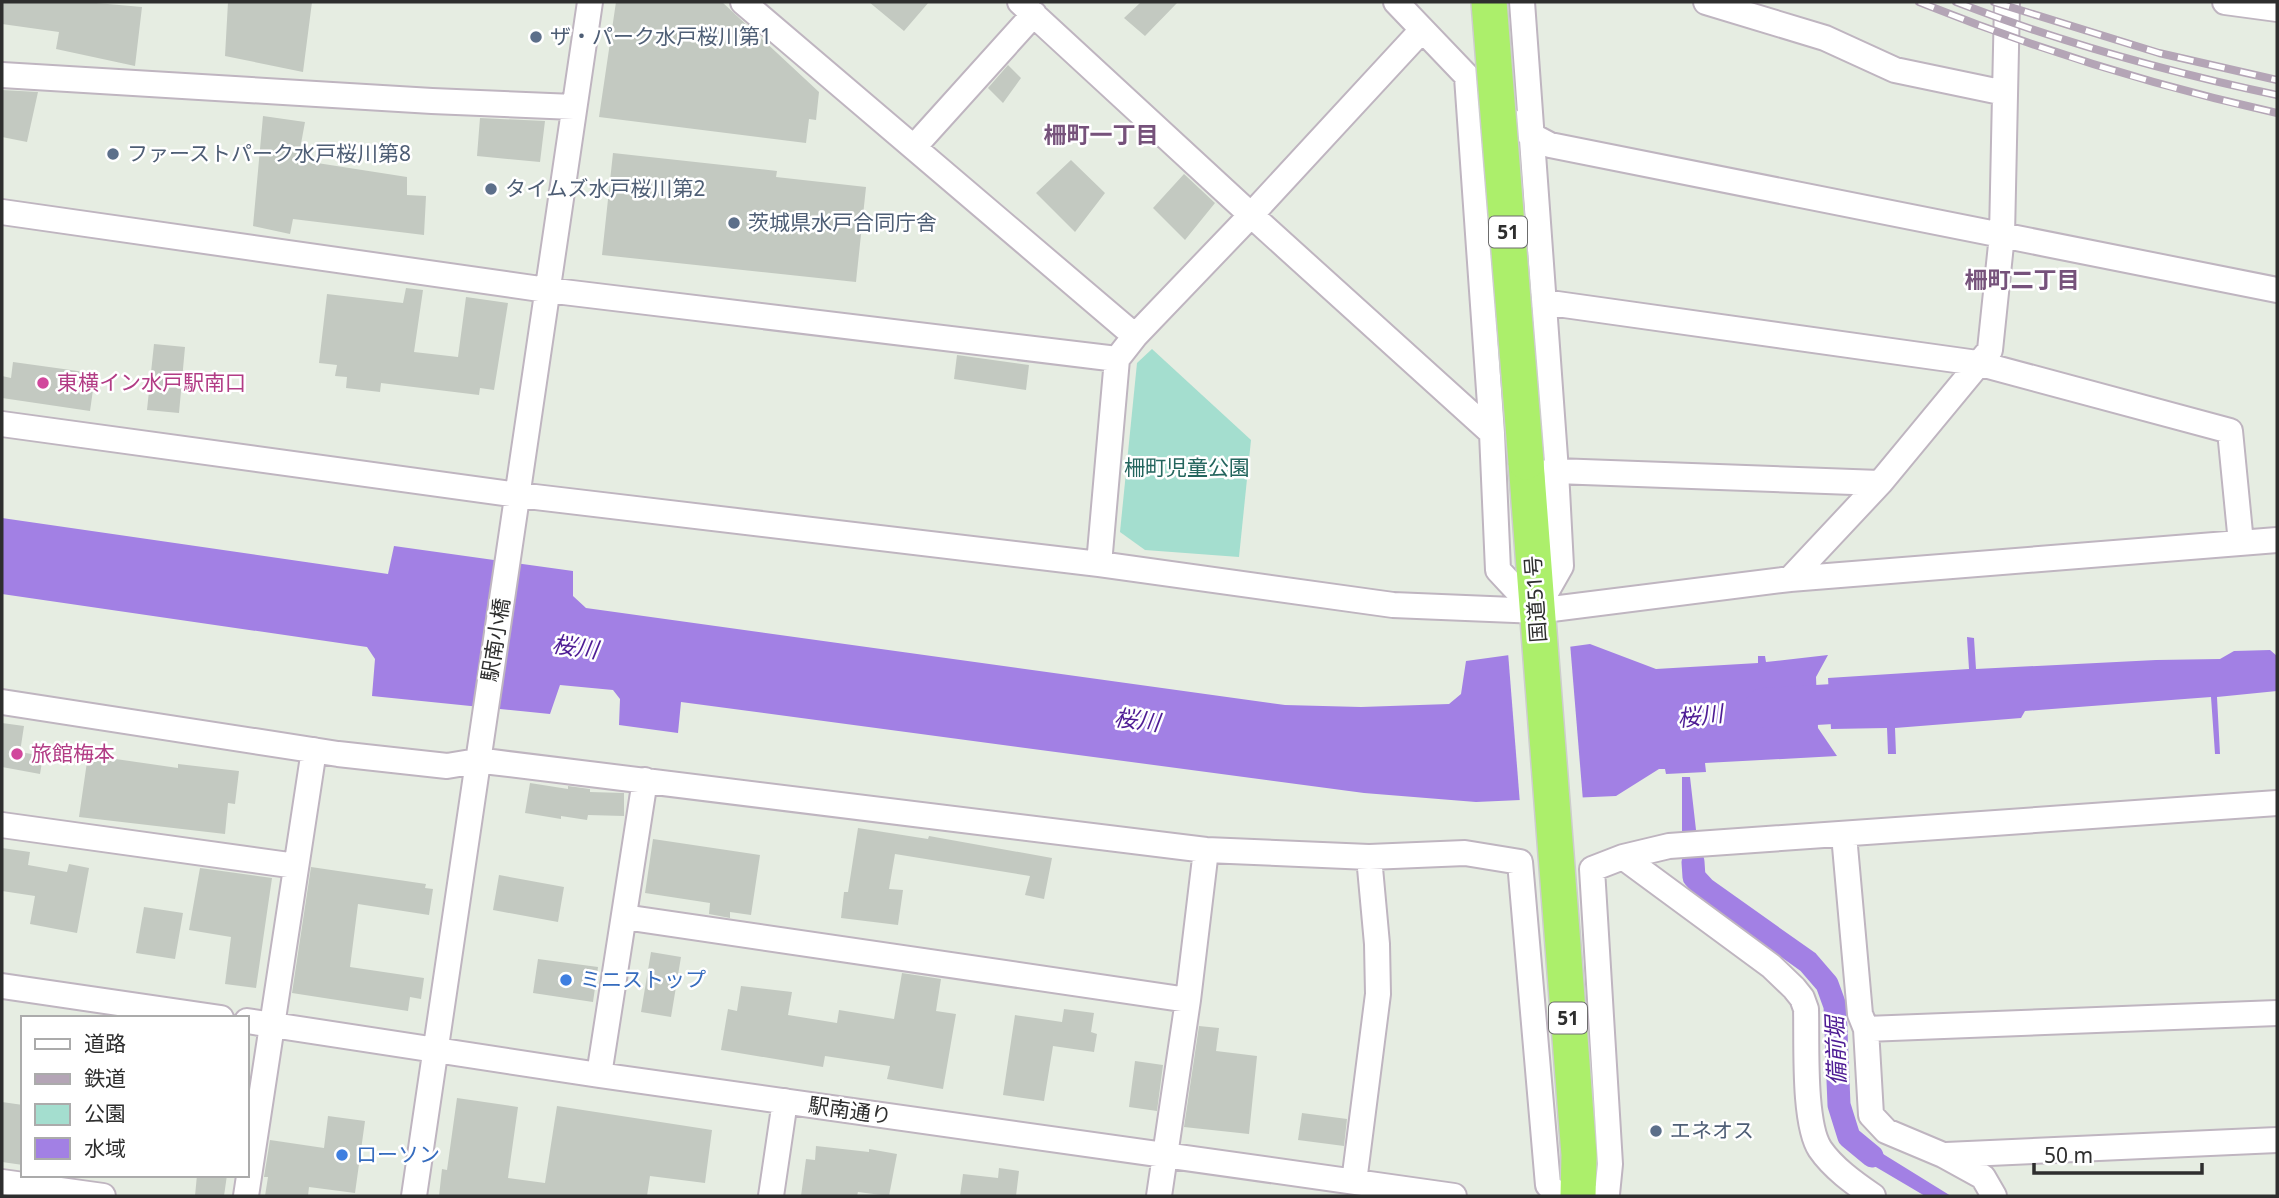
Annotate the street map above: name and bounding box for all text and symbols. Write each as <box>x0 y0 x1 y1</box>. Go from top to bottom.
place label: ザ・パーク水戸桜川第1 <box>550 22 772 50</box>
marker: ザ・パーク水戸桜川第1 <box>528 29 544 45</box>
district label: 柵町一丁目 <box>1044 118 1159 150</box>
place label: ファーストパーク水戸桜川第8 <box>127 139 411 167</box>
marker: ファーストパーク水戸桜川第8 <box>105 146 121 162</box>
place label: タイムズ水戸桜川第2 <box>505 174 706 202</box>
marker: タイムズ水戸桜川第2 <box>483 181 499 197</box>
place label: 茨城県水戸合同庁舎 <box>748 208 937 236</box>
marker: 茨城県水戸合同庁舎 <box>726 215 742 231</box>
road number: 51 <box>1489 216 1527 248</box>
district label: 柵町二丁目 <box>1965 263 2080 295</box>
place label: 東横イン水戸駅南口 <box>57 368 246 396</box>
marker: 東横イン水戸駅南口 <box>35 375 51 391</box>
park label: 柵町児童公園 <box>1124 453 1250 481</box>
street label: 国道51号 <box>1518 555 1552 643</box>
street label: 駅南小橋 <box>475 596 515 684</box>
water label: 桜川 <box>550 627 603 665</box>
water label: 桜川 <box>1675 696 1728 734</box>
water label: 桜川 <box>1112 700 1165 738</box>
place label: 旅館梅本 <box>31 739 115 767</box>
marker: 旅館梅本 <box>9 746 25 762</box>
place label: ミニストップ <box>580 965 706 993</box>
marker: ミニストップ <box>558 972 574 988</box>
road number: 51 <box>1549 1002 1587 1034</box>
water label: 備前堀 <box>1818 1013 1852 1086</box>
legend <box>21 1016 248 1177</box>
text: 道路 <box>84 1029 126 1057</box>
text: 鉄道 <box>84 1064 126 1092</box>
street label: 駅南通り <box>807 1090 894 1130</box>
text: 公園 <box>84 1099 126 1127</box>
place label: エネオス <box>1670 1116 1754 1144</box>
marker: エネオス <box>1648 1123 1664 1139</box>
scale bar <box>2034 1132 2202 1176</box>
text: 水域 <box>84 1134 126 1162</box>
place label: ローソン <box>356 1140 440 1168</box>
text: 50 m <box>2044 1141 2093 1169</box>
marker: ローソン <box>334 1147 350 1163</box>

